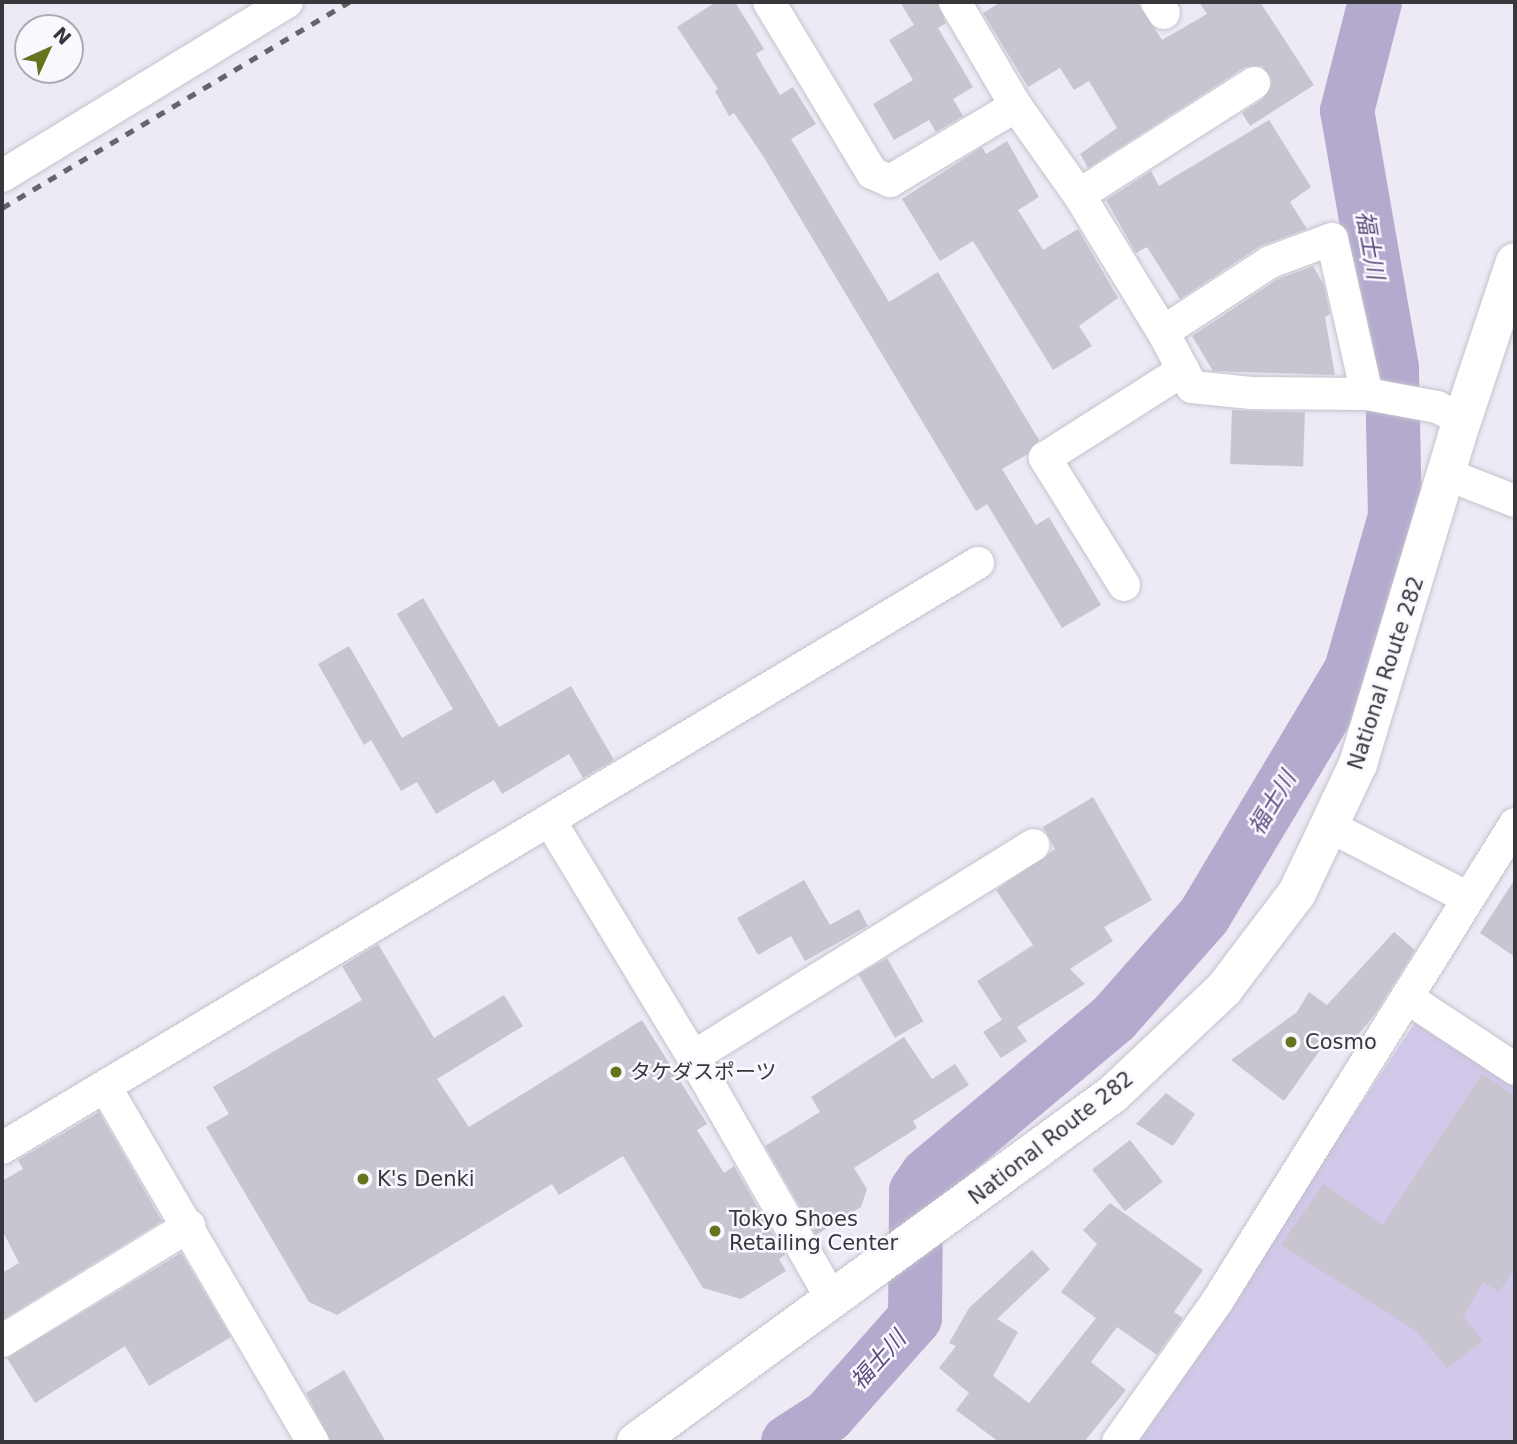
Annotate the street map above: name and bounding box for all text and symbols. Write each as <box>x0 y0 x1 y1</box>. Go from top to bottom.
north arrow <box>14 14 84 84</box>
text: N <box>49 22 76 49</box>
water label: 福士川 <box>1350 209 1390 281</box>
street label: National Route 282 <box>1343 573 1429 773</box>
water label: 福士川 <box>1242 766 1302 840</box>
place label: Cosmo <box>1305 1029 1377 1055</box>
marker: Cosmo <box>1283 1034 1299 1050</box>
place label: タケダスポーツ <box>630 1059 777 1085</box>
marker: タケダスポーツ <box>608 1064 624 1080</box>
street label: National Route 282 <box>964 1066 1138 1210</box>
place label: K's Denki <box>377 1166 475 1192</box>
marker: K's Denki <box>355 1171 371 1187</box>
place label: Tokyo Shoes Retailing Center <box>729 1206 898 1256</box>
marker: Tokyo Shoes Retailing Center <box>707 1223 723 1239</box>
water label: 福士川 <box>845 1325 911 1395</box>

